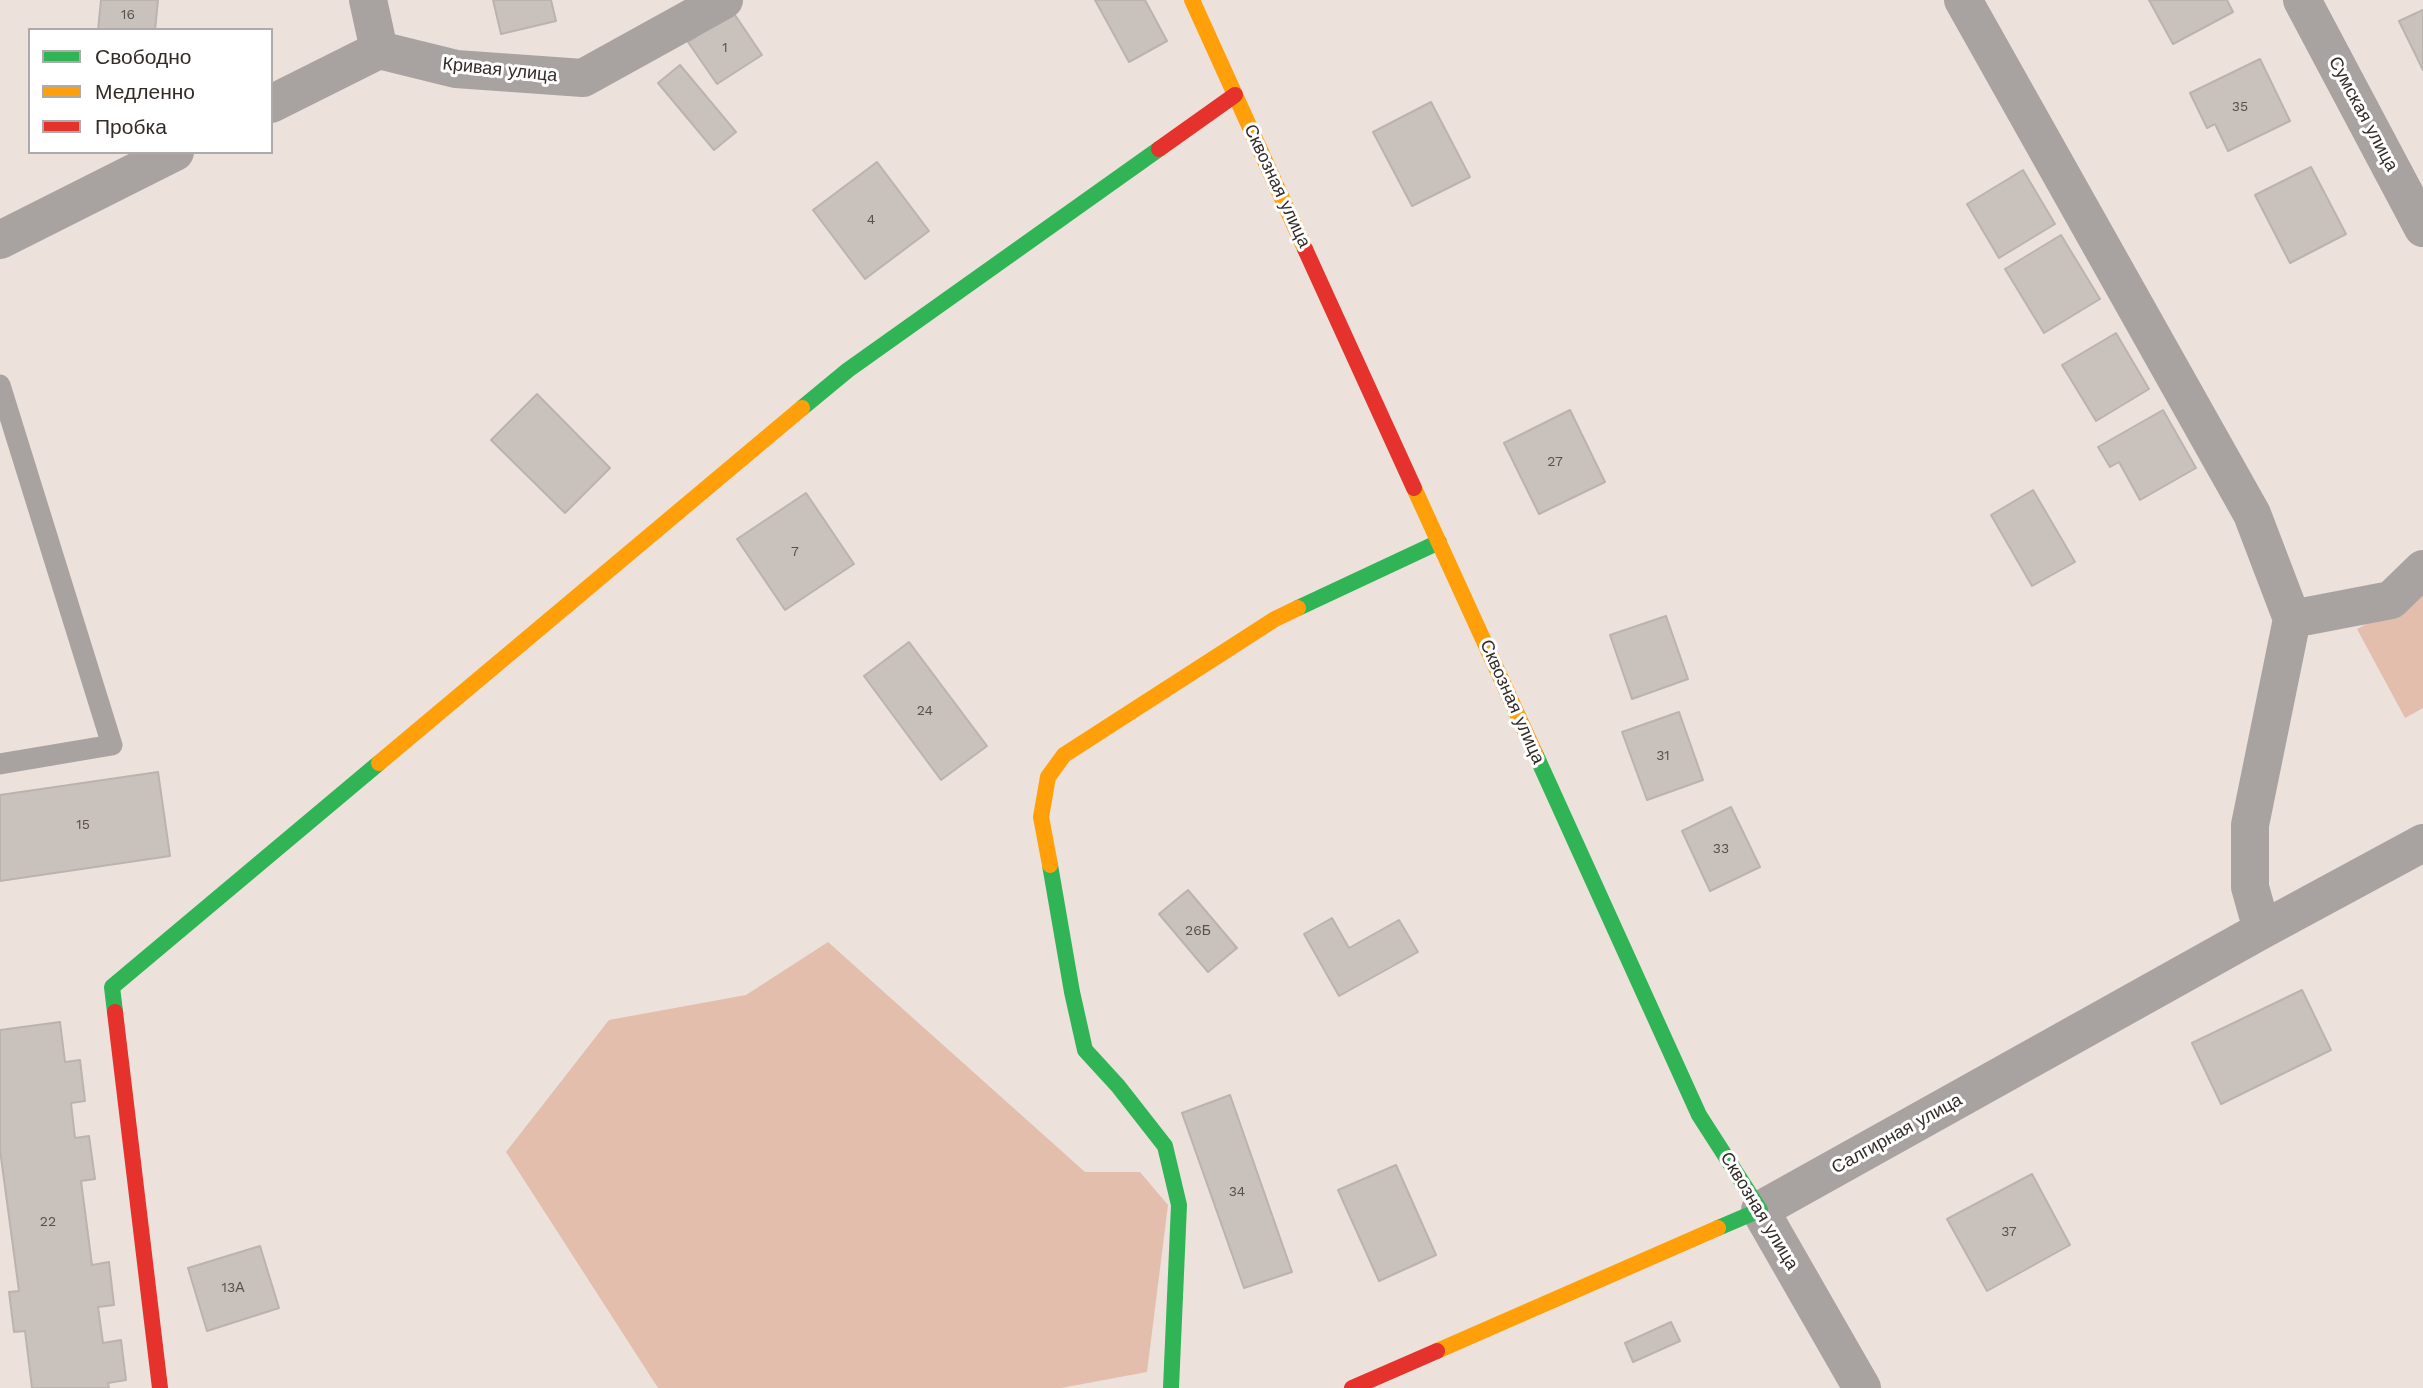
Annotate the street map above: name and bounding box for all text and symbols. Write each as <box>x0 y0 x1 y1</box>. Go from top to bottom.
house number: 16 <box>121 7 135 23</box>
legend <box>28 28 273 154</box>
house number: 1 <box>722 40 728 56</box>
text: Свободно <box>95 44 192 69</box>
street label: Кривая улица <box>442 53 558 87</box>
street label: Сумская улица <box>2324 53 2402 175</box>
text: Медленно <box>95 79 195 104</box>
house number: 35 <box>2232 99 2248 115</box>
text: Пробка <box>95 114 167 139</box>
street label: Сквозная улица <box>1239 121 1315 251</box>
house number: 4 <box>867 212 875 228</box>
house number: 27 <box>1547 454 1563 470</box>
house number: 7 <box>791 544 799 560</box>
street label: Сквозная улица <box>1475 637 1549 767</box>
house number: 24 <box>917 703 933 719</box>
house number: 31 <box>1656 748 1670 764</box>
house number: 15 <box>76 817 90 833</box>
house number: 33 <box>1713 841 1729 857</box>
house number: 26Б <box>1185 923 1211 939</box>
street label: Салгирная улица <box>1828 1089 1966 1179</box>
street label: Сквозная улица <box>1715 1148 1803 1274</box>
house number: 34 <box>1229 1184 1245 1200</box>
house number: 22 <box>40 1214 56 1230</box>
house number: 37 <box>2001 1224 2017 1240</box>
house number: 13А <box>222 1280 244 1296</box>

